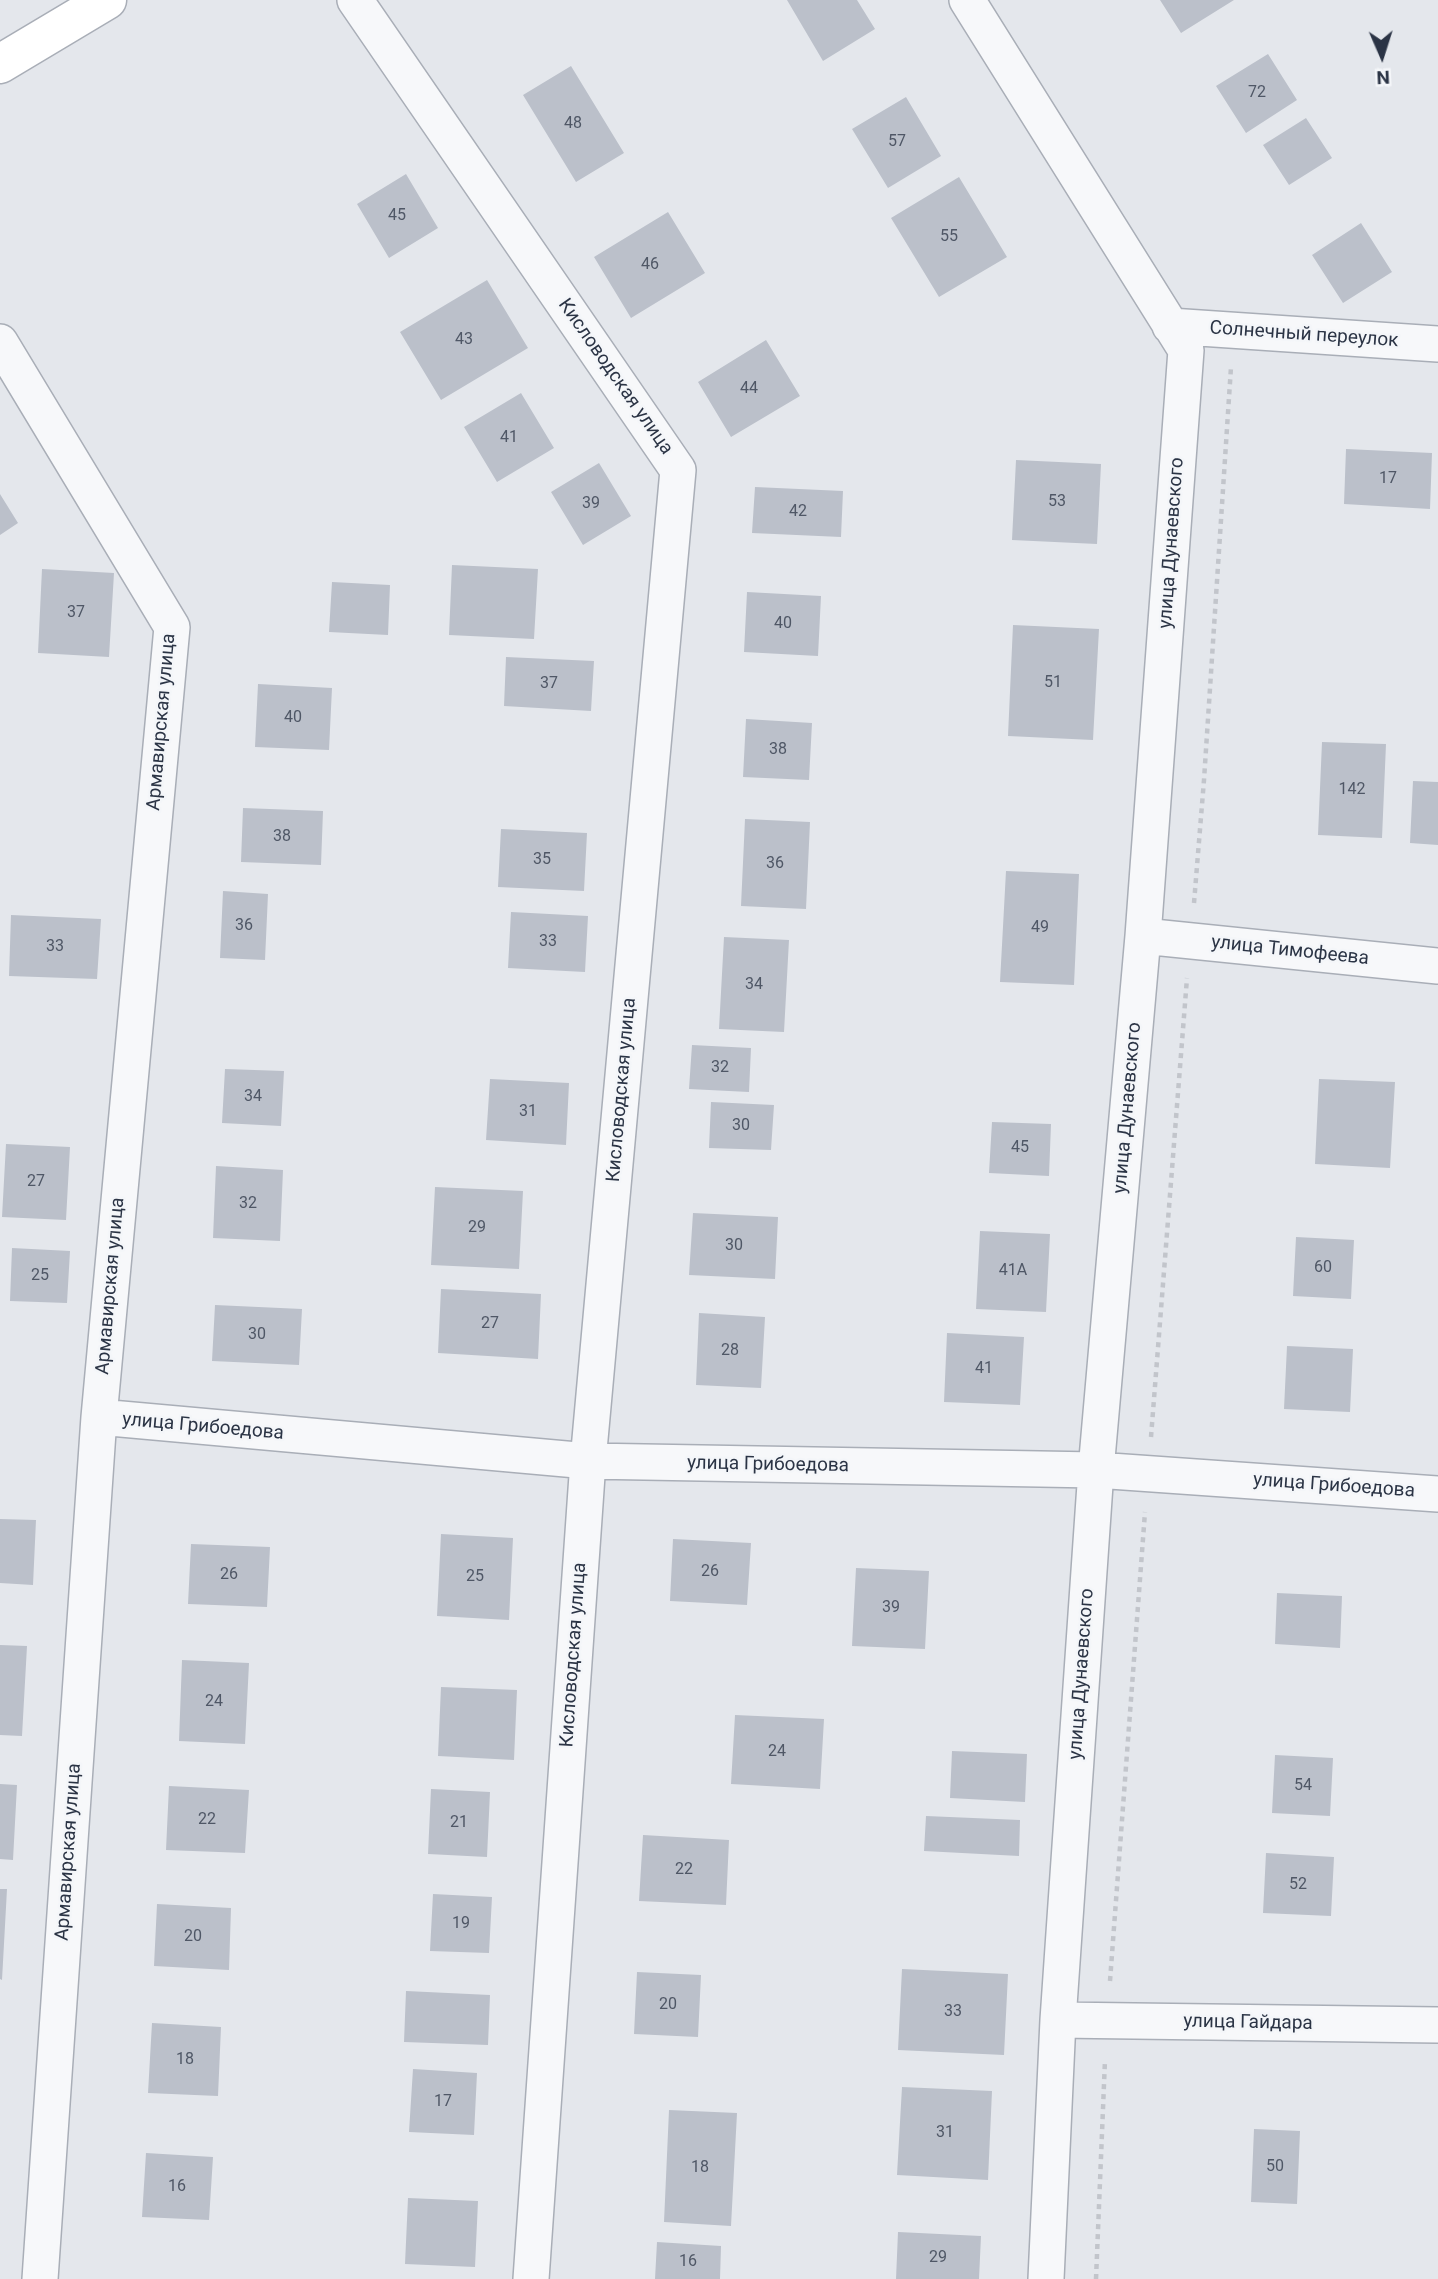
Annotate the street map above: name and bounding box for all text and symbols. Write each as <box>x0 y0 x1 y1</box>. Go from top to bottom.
north arrow <box>1347 21 1417 91</box>
text: N <box>1376 66 1390 89</box>
house number: 72 <box>1248 83 1266 103</box>
house number: 48 <box>564 114 582 134</box>
house number: 57 <box>888 132 906 152</box>
house number: 45 <box>388 206 406 226</box>
house number: 55 <box>940 227 958 247</box>
house number: 46 <box>641 255 659 275</box>
street label: Кисловодская улица <box>553 295 677 459</box>
street label: Солнечный переулок <box>1209 317 1399 353</box>
house number: 43 <box>455 330 473 350</box>
house number: 44 <box>740 379 758 399</box>
house number: 41 <box>500 428 518 448</box>
street label: улица Дунаевского <box>1155 456 1189 630</box>
house number: 17 <box>1379 469 1397 489</box>
house number: 53 <box>1048 492 1066 512</box>
house number: 39 <box>582 494 600 514</box>
house number: 42 <box>789 502 807 522</box>
house number: 37 <box>67 603 85 623</box>
house number: 40 <box>774 614 792 634</box>
street label: Армавирская улица <box>143 632 181 812</box>
house number: 51 <box>1044 673 1062 693</box>
house number: 37 <box>540 674 558 694</box>
house number: 40 <box>284 708 302 728</box>
house number: 38 <box>769 740 787 760</box>
house number: 142 <box>1339 780 1365 800</box>
house number: 38 <box>273 827 291 847</box>
house number: 35 <box>533 850 551 870</box>
house number: 36 <box>766 854 784 874</box>
house number: 36 <box>235 916 253 936</box>
house number: 49 <box>1031 918 1049 938</box>
street label: улица Тимофеева <box>1210 931 1370 971</box>
house number: 33 <box>539 932 557 952</box>
house number: 33 <box>46 937 64 957</box>
house number: 34 <box>745 975 763 995</box>
street label: Кисловодская улица <box>603 997 641 1183</box>
street label: улица Дунаевского <box>1109 1021 1147 1195</box>
house number: 32 <box>711 1058 729 1078</box>
house number: 34 <box>244 1087 262 1107</box>
house number: 31 <box>519 1102 537 1122</box>
house number: 30 <box>732 1116 750 1136</box>
house number: 45 <box>1011 1138 1029 1158</box>
house number: 27 <box>27 1172 45 1192</box>
house number: 32 <box>239 1194 257 1214</box>
street label: Армавирская улица <box>92 1196 130 1376</box>
house number: 29 <box>468 1218 486 1238</box>
house number: 30 <box>725 1236 743 1256</box>
house number: 60 <box>1314 1258 1332 1278</box>
house number: 41А <box>999 1261 1027 1281</box>
house number: 25 <box>31 1266 49 1286</box>
house number: 27 <box>481 1314 499 1334</box>
house number: 30 <box>248 1325 266 1345</box>
house number: 28 <box>721 1341 739 1361</box>
house number: 41 <box>975 1359 993 1379</box>
street label: улица Грибоедова <box>121 1409 285 1445</box>
street label: улица Грибоедова <box>687 1452 849 1478</box>
street label: улица Грибоедова <box>1252 1469 1416 1503</box>
street label: Кисловодская улица <box>556 1562 592 1748</box>
house number: 26 <box>701 1562 719 1582</box>
house number: 26 <box>220 1565 238 1585</box>
house number: 25 <box>466 1567 484 1587</box>
street label: улица Дунаевского <box>1065 1587 1099 1761</box>
house number: 39 <box>882 1598 900 1618</box>
house number: 24 <box>205 1692 223 1712</box>
house number: 24 <box>768 1742 786 1762</box>
street label: Армавирская улица <box>51 1763 87 1941</box>
house number: 54 <box>1294 1776 1312 1796</box>
house number: 22 <box>198 1810 216 1830</box>
house number: 21 <box>450 1813 468 1833</box>
house number: 22 <box>675 1860 693 1880</box>
house number: 52 <box>1289 1875 1307 1895</box>
house number: 19 <box>452 1914 470 1934</box>
house number: 20 <box>184 1927 202 1947</box>
house number: 20 <box>659 1995 677 2015</box>
house number: 33 <box>944 2002 962 2022</box>
street label: улица Гайдара <box>1183 2010 1313 2036</box>
house number: 18 <box>176 2050 194 2070</box>
house number: 17 <box>434 2092 452 2112</box>
house number: 31 <box>936 2123 954 2143</box>
house number: 50 <box>1266 2157 1284 2177</box>
house number: 18 <box>691 2158 709 2178</box>
house number: 16 <box>168 2177 186 2197</box>
house number: 29 <box>929 2248 947 2268</box>
house number: 16 <box>679 2252 697 2272</box>

